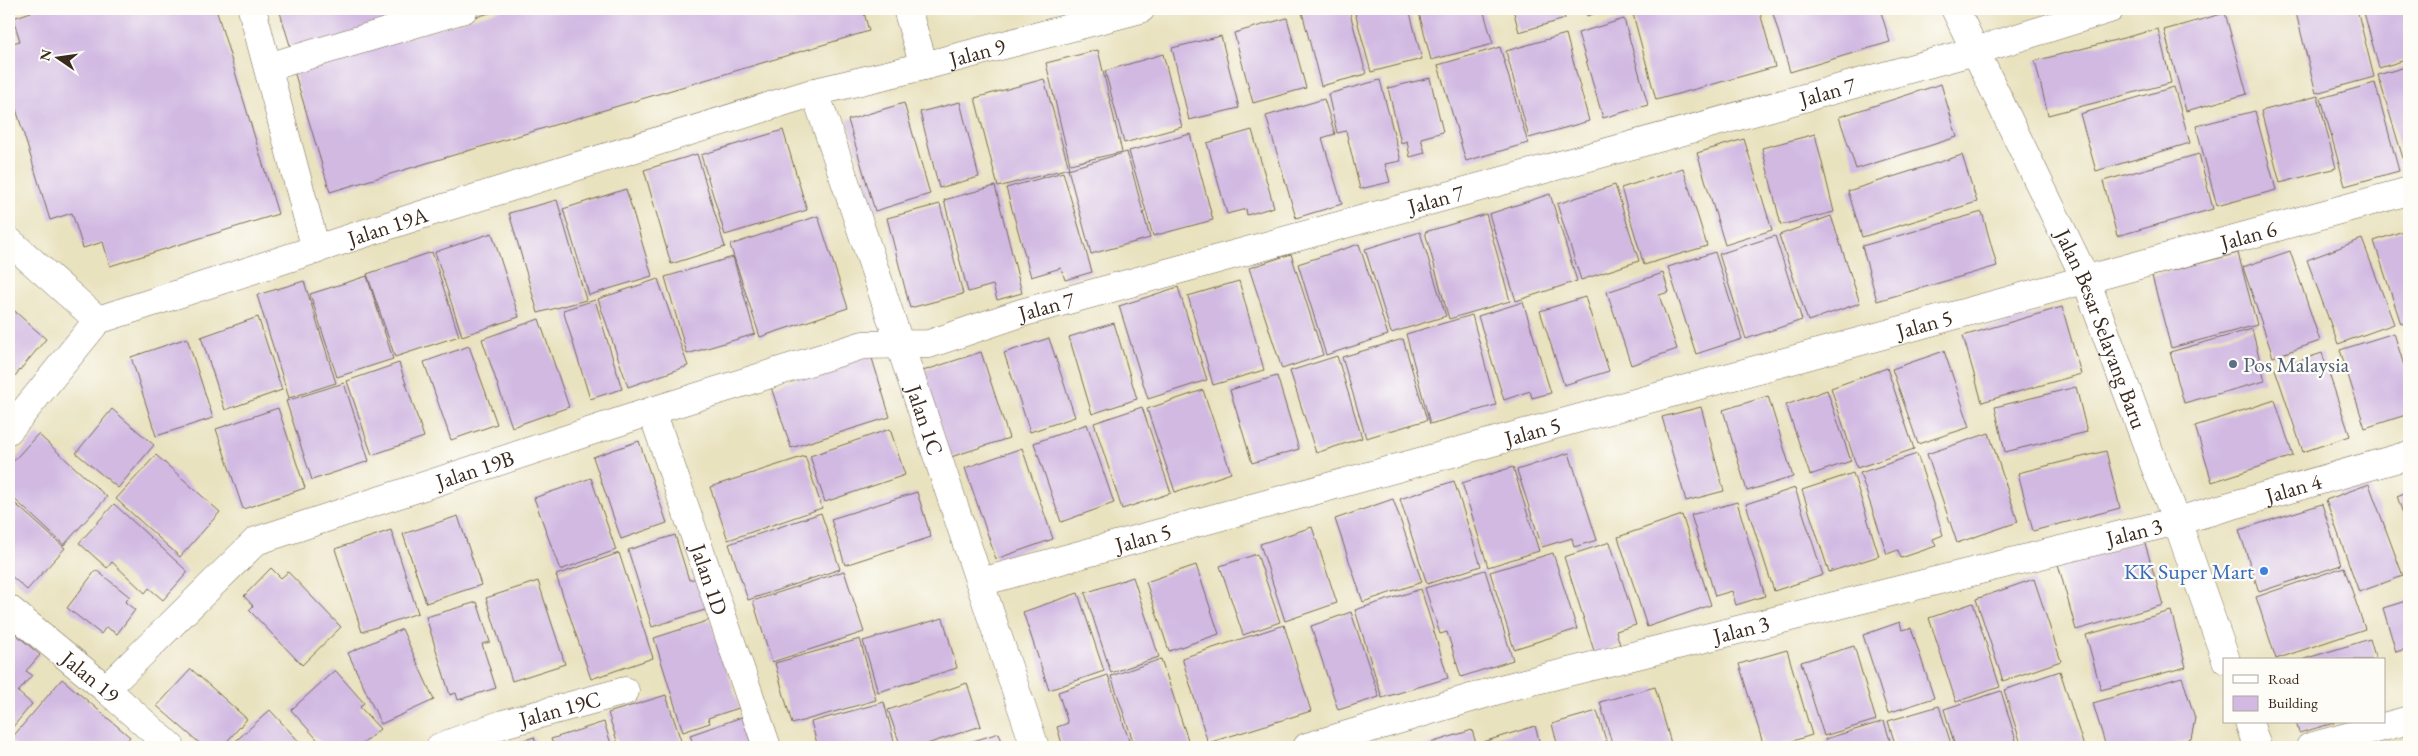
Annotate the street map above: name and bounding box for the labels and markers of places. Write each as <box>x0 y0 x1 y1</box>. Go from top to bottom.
place label: Pos Malaysia <box>2243 350 2350 379</box>
marker: Pos Malaysia <box>2227 358 2239 370</box>
place label: KK Super Mart <box>2124 557 2254 586</box>
marker: KK Super Mart <box>2258 565 2270 577</box>

